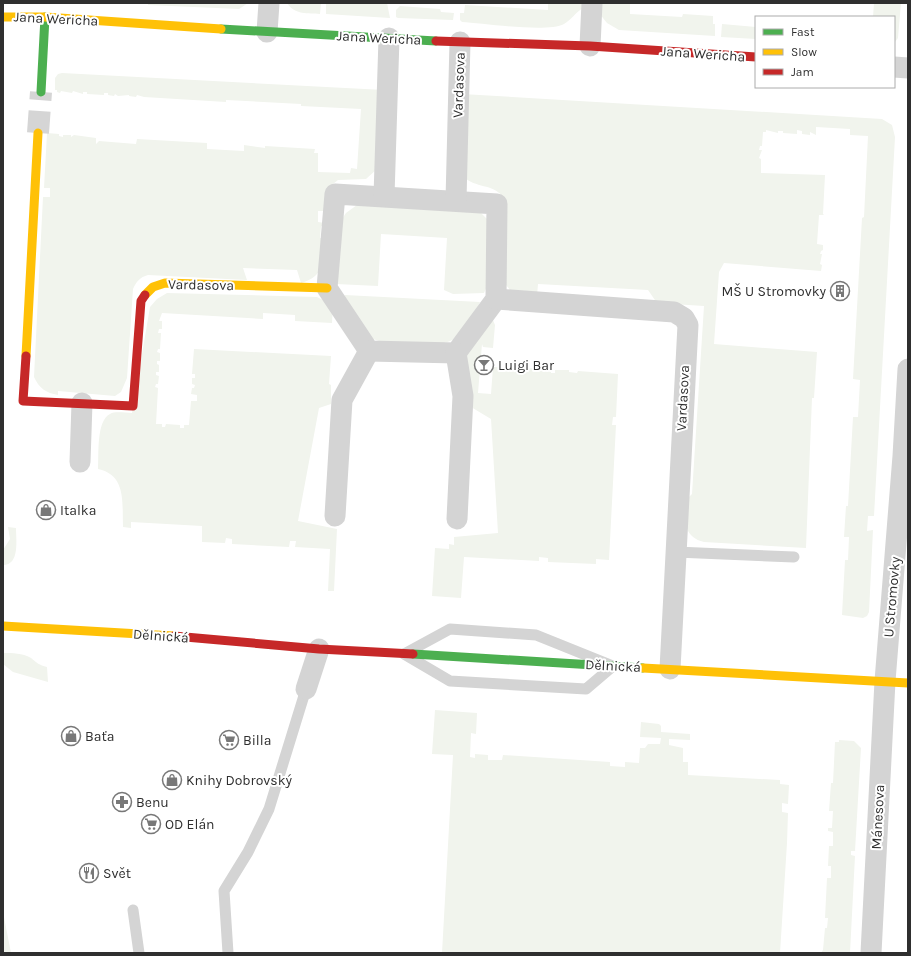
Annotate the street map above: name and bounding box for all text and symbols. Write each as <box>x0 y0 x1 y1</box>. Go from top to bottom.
street label: Jana Wericha <box>13 8 99 30</box>
legend <box>755 16 895 88</box>
text: Fast <box>791 25 815 39</box>
street label: Jana Wericha <box>336 27 422 49</box>
street label: Jana Wericha <box>660 43 746 65</box>
text: Slow <box>791 45 817 59</box>
street label: Vardasova <box>449 52 469 118</box>
text: Jam <box>791 65 814 79</box>
street label: Vardasova <box>168 276 234 294</box>
building icon: MŠ U Stromovky <box>829 280 851 302</box>
place label: MŠ U Stromovky <box>721 283 826 300</box>
bar icon: Luigi Bar <box>473 354 495 376</box>
place label: Luigi Bar <box>498 357 555 374</box>
street label: Vardasova <box>673 365 693 431</box>
shop icon: Italka <box>35 499 57 521</box>
place label: Italka <box>60 502 96 519</box>
street label: U Stromovky <box>880 555 904 638</box>
street label: Dělnická <box>133 626 189 646</box>
street label: Dělnická <box>585 656 641 676</box>
shop icon: Baťa <box>60 725 82 747</box>
place label: Baťa <box>85 728 114 745</box>
supermarket icon: Billa <box>218 729 240 751</box>
place label: Billa <box>243 732 271 749</box>
shop icon: Knihy Dobrovský <box>161 769 183 791</box>
place label: Knihy Dobrovský <box>186 772 293 789</box>
street label: Mánesova <box>868 784 888 850</box>
pharmacy icon: Benu <box>111 791 133 813</box>
place label: Benu <box>136 794 169 811</box>
supermarket icon: OD Elán <box>140 813 162 835</box>
place label: OD Elán <box>165 816 215 833</box>
restaurant icon: Svět <box>78 862 100 884</box>
place label: Svět <box>103 865 131 882</box>

